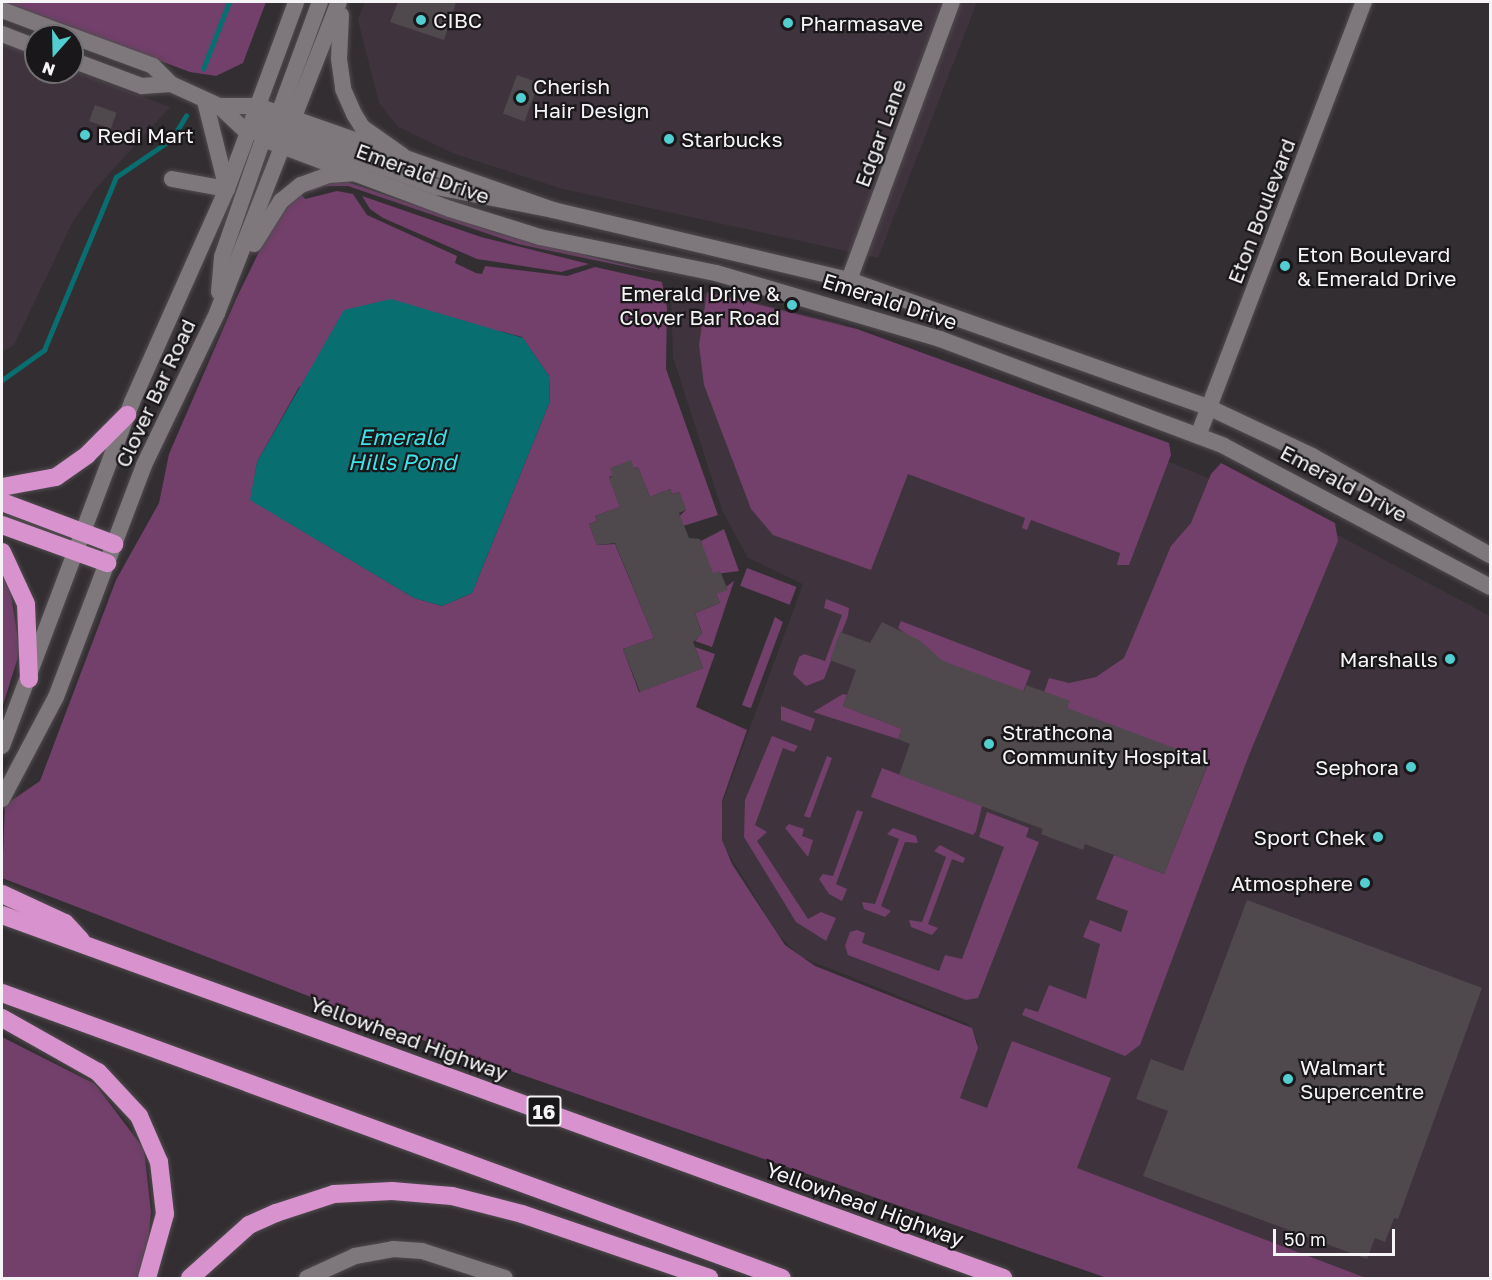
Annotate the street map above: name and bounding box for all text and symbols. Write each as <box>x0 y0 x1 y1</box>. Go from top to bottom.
place label: CIBC <box>433 7 482 33</box>
place label: Pharmasave <box>800 10 923 36</box>
marker: CIBC <box>414 13 428 27</box>
marker: Pharmasave <box>781 16 795 30</box>
north arrow <box>24 24 84 84</box>
text: N <box>39 58 58 81</box>
place label: Cherish Hair Design <box>533 73 649 123</box>
street label: Edgar Lane <box>849 76 911 190</box>
marker: Cherish Hair Design <box>514 91 528 105</box>
place label: Redi Mart <box>97 122 194 148</box>
place label: Starbucks <box>681 126 783 152</box>
marker: Redi Mart <box>78 128 92 142</box>
marker: Starbucks <box>662 132 676 146</box>
street label: Eton Boulevard <box>1222 135 1300 287</box>
street label: Emerald Drive <box>353 137 493 209</box>
place label: Eton Boulevard & Emerald Drive <box>1297 241 1456 291</box>
marker: Eton Boulevard & Emerald Drive <box>1278 259 1292 273</box>
street label: Emerald Drive <box>819 267 961 335</box>
place label: Emerald Drive & Clover Bar Road <box>619 280 780 330</box>
marker: Emerald Drive & Clover Bar Road <box>785 298 799 312</box>
street label: Clover Bar Road <box>110 315 200 471</box>
water label: Emerald Hills Pond <box>348 423 456 475</box>
street label: Emerald Drive <box>1276 439 1412 527</box>
place label: Marshalls <box>1339 646 1438 672</box>
marker: Marshalls <box>1443 652 1457 666</box>
place label: Strathcona Community Hospital <box>1002 719 1208 769</box>
marker: Strathcona Community Hospital <box>980 735 998 753</box>
place label: Sephora <box>1315 754 1399 780</box>
marker: Sephora <box>1404 760 1418 774</box>
place label: Sport Chek <box>1254 824 1366 850</box>
marker: Sport Chek <box>1371 830 1385 844</box>
place label: Atmosphere <box>1231 870 1353 896</box>
marker: Atmosphere <box>1358 876 1372 890</box>
street label: Yellowhead Highway <box>307 990 511 1086</box>
place label: Walmart Supercentre <box>1300 1054 1424 1104</box>
marker: Walmart Supercentre <box>1281 1072 1295 1086</box>
road number: 16 <box>526 1094 562 1128</box>
street label: Yellowhead Highway <box>763 1156 967 1252</box>
scale bar <box>1276 1217 1398 1255</box>
text: 50 m <box>1284 1228 1326 1250</box>

